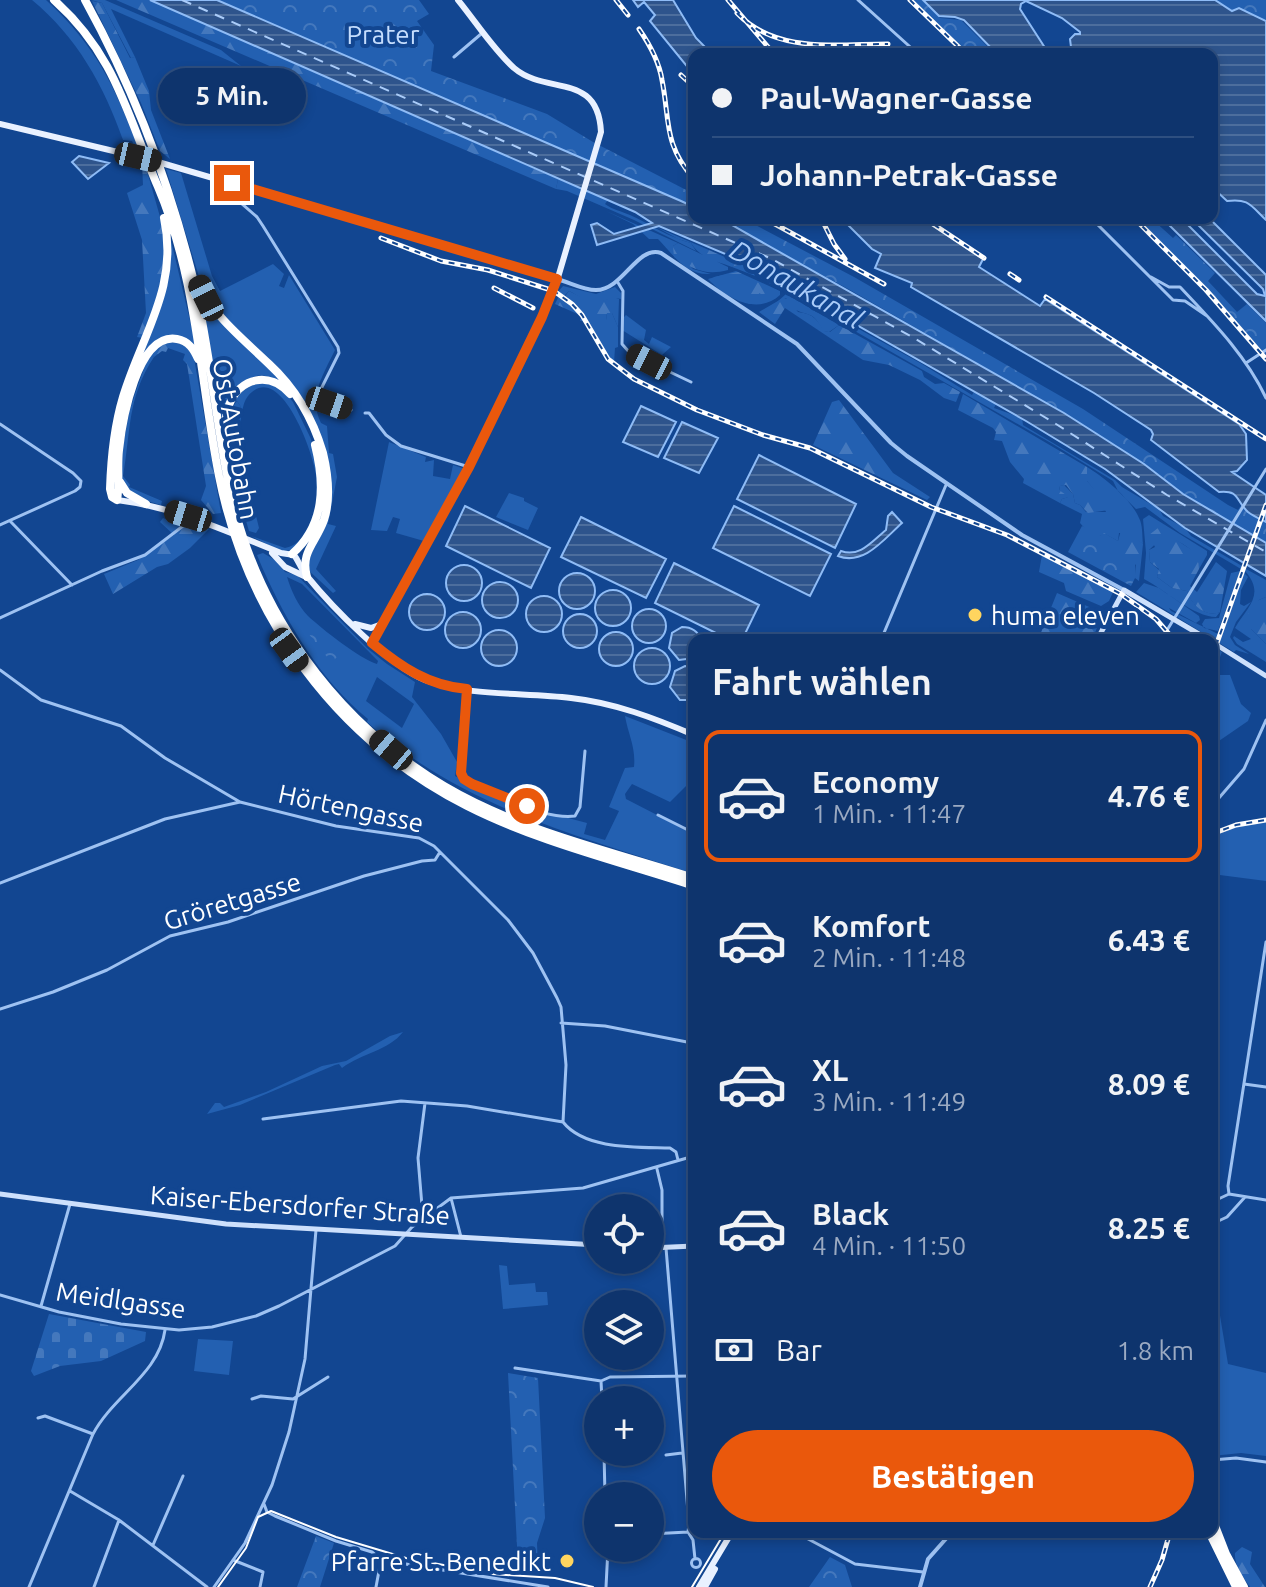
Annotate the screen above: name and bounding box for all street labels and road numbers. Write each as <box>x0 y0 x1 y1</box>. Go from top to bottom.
street label: Ost Autobahn <box>208 356 264 522</box>
street label: Hörtengasse <box>276 778 426 838</box>
street label: Gröretgasse <box>160 866 304 936</box>
street label: Kaiser-Ebersdorfer Straße <box>149 1180 451 1230</box>
street label: Meidlgasse <box>54 1277 188 1323</box>

